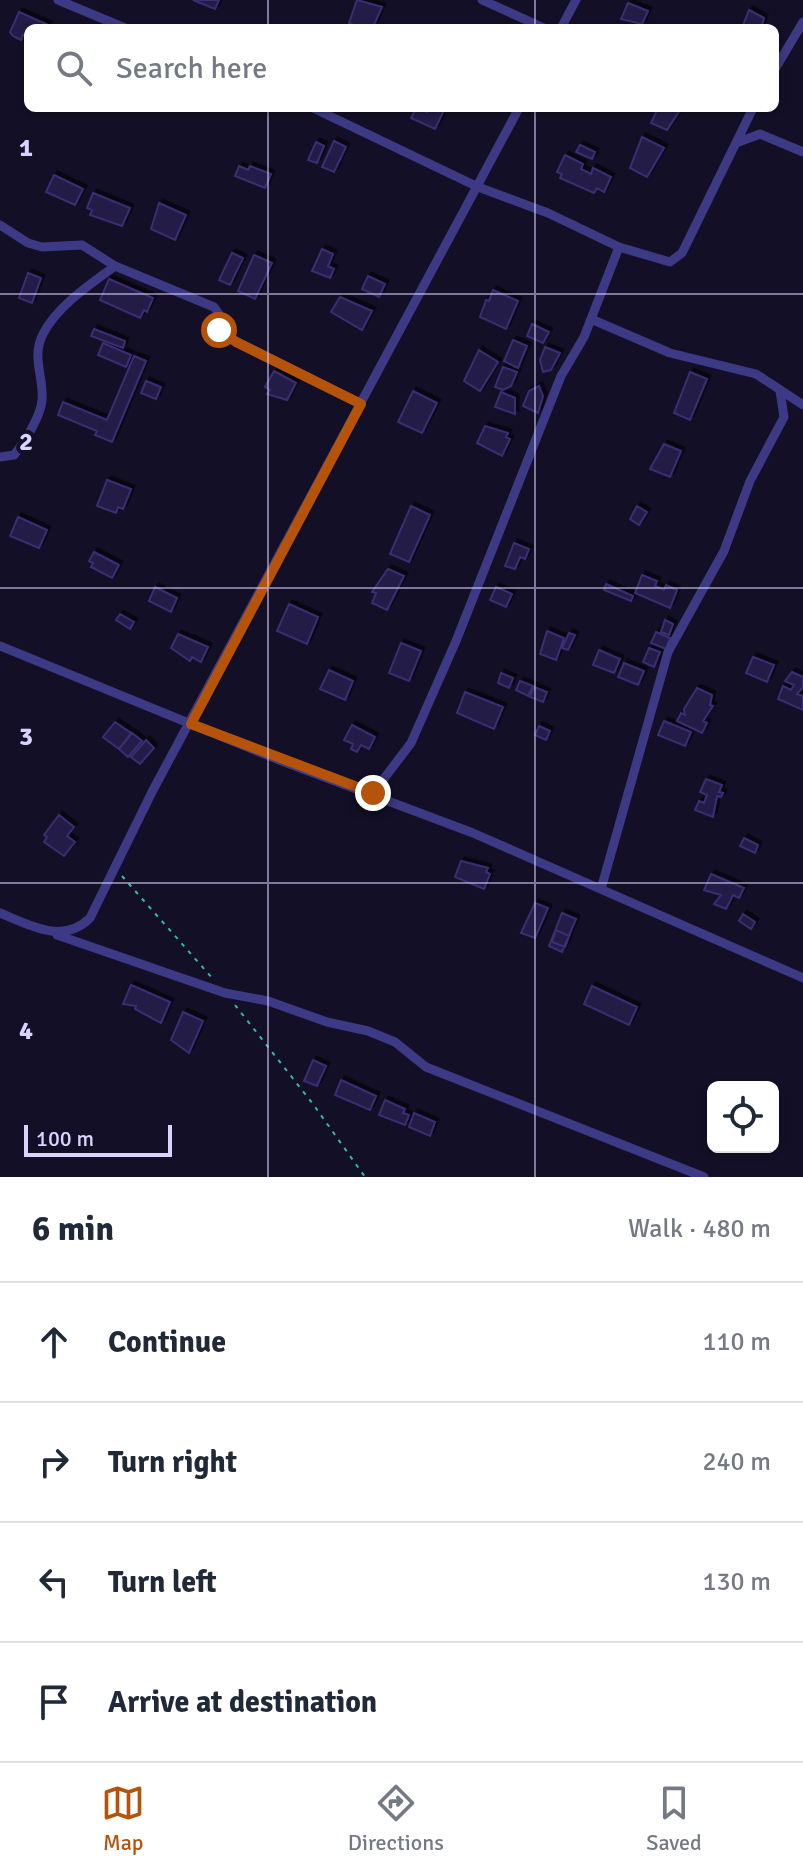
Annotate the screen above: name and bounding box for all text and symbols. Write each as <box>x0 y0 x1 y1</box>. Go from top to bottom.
search box <box>24 24 779 112</box>
icon: search <box>52 46 96 90</box>
text: Search here <box>116 50 267 87</box>
text: 1 <box>19 132 33 164</box>
route start <box>201 312 237 348</box>
text: 2 <box>19 426 33 458</box>
text: 3 <box>19 721 33 753</box>
route end <box>355 775 391 811</box>
text: 4 <box>19 1015 33 1047</box>
map controls <box>707 1081 779 1153</box>
button: locate <box>707 1081 779 1153</box>
scale bar <box>24 1121 172 1157</box>
text: 100 m <box>36 1125 94 1152</box>
text: 6 min <box>32 1208 114 1250</box>
text: Walk · 480 m <box>628 1213 771 1245</box>
icon: ahead <box>32 1320 76 1364</box>
text: Continue <box>108 1324 226 1361</box>
text: 110 m <box>702 1326 771 1358</box>
icon: right <box>32 1440 76 1484</box>
text: Turn right <box>108 1444 237 1481</box>
text: 240 m <box>702 1446 771 1478</box>
icon: left <box>32 1560 76 1604</box>
text: Turn left <box>108 1564 217 1601</box>
text: 130 m <box>702 1566 771 1598</box>
icon: arrive <box>32 1680 76 1724</box>
text: Arrive at destination <box>108 1684 377 1721</box>
tab: Map <box>101 1781 145 1856</box>
tab: Directions <box>348 1781 444 1856</box>
tab: Saved <box>646 1781 702 1856</box>

